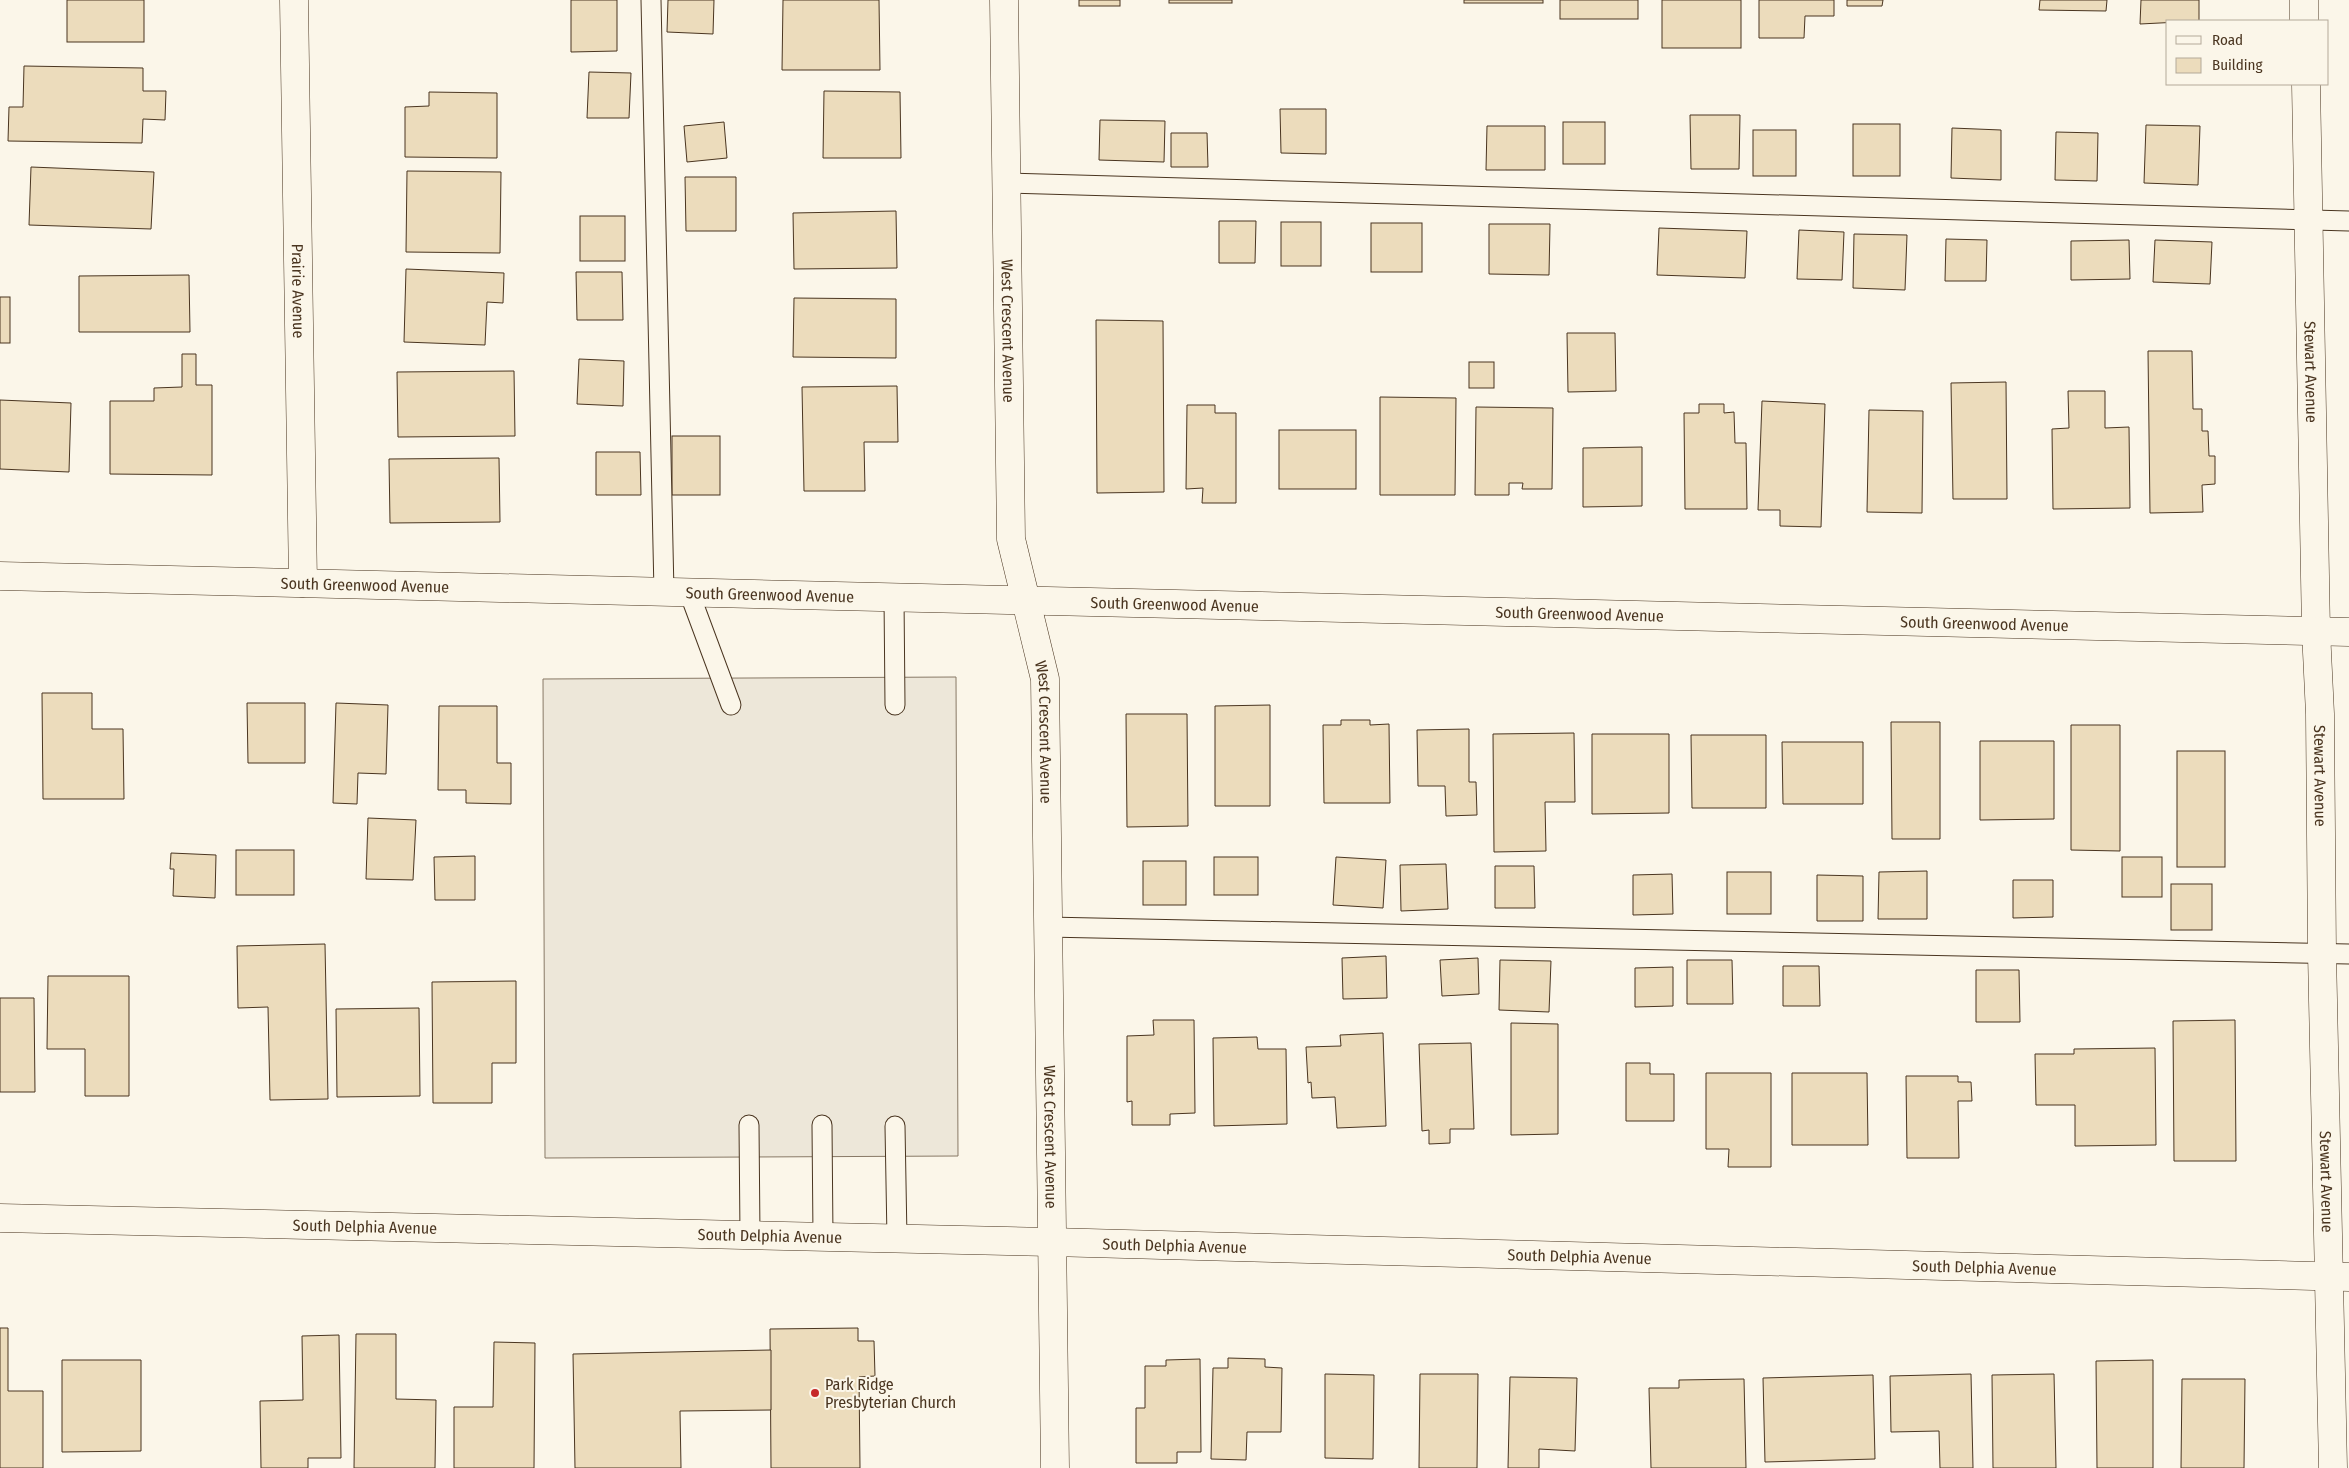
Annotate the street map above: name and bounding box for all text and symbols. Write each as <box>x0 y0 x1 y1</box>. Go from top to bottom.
legend <box>2166 20 2329 85</box>
text: Road <box>2212 31 2243 49</box>
text: Building <box>2212 56 2263 74</box>
street label: Prairie Avenue <box>288 244 309 338</box>
street label: West Crescent Avenue <box>998 259 1019 403</box>
street label: Stewart Avenue <box>2301 321 2322 423</box>
street label: South Greenwood Avenue <box>280 573 449 596</box>
street label: South Greenwood Avenue <box>685 583 854 606</box>
street label: South Greenwood Avenue <box>1090 592 1259 616</box>
street label: South Greenwood Avenue <box>1495 602 1664 625</box>
street label: South Greenwood Avenue <box>1900 612 2069 635</box>
street label: West Crescent Avenue <box>1031 658 1056 804</box>
street label: Stewart Avenue <box>2311 725 2330 827</box>
street label: West Crescent Avenue <box>1040 1065 1061 1209</box>
street label: Stewart Avenue <box>2316 1131 2337 1233</box>
street label: South Delphia Avenue <box>293 1215 437 1237</box>
street label: South Delphia Avenue <box>697 1224 842 1247</box>
street label: South Delphia Avenue <box>1102 1234 1247 1257</box>
street label: South Delphia Avenue <box>1507 1245 1652 1268</box>
street label: South Delphia Avenue <box>1912 1256 2057 1279</box>
place label: Park Ridge Presbyterian Church <box>825 1375 956 1412</box>
marker: Park Ridge Presbyterian Church <box>809 1387 821 1399</box>

